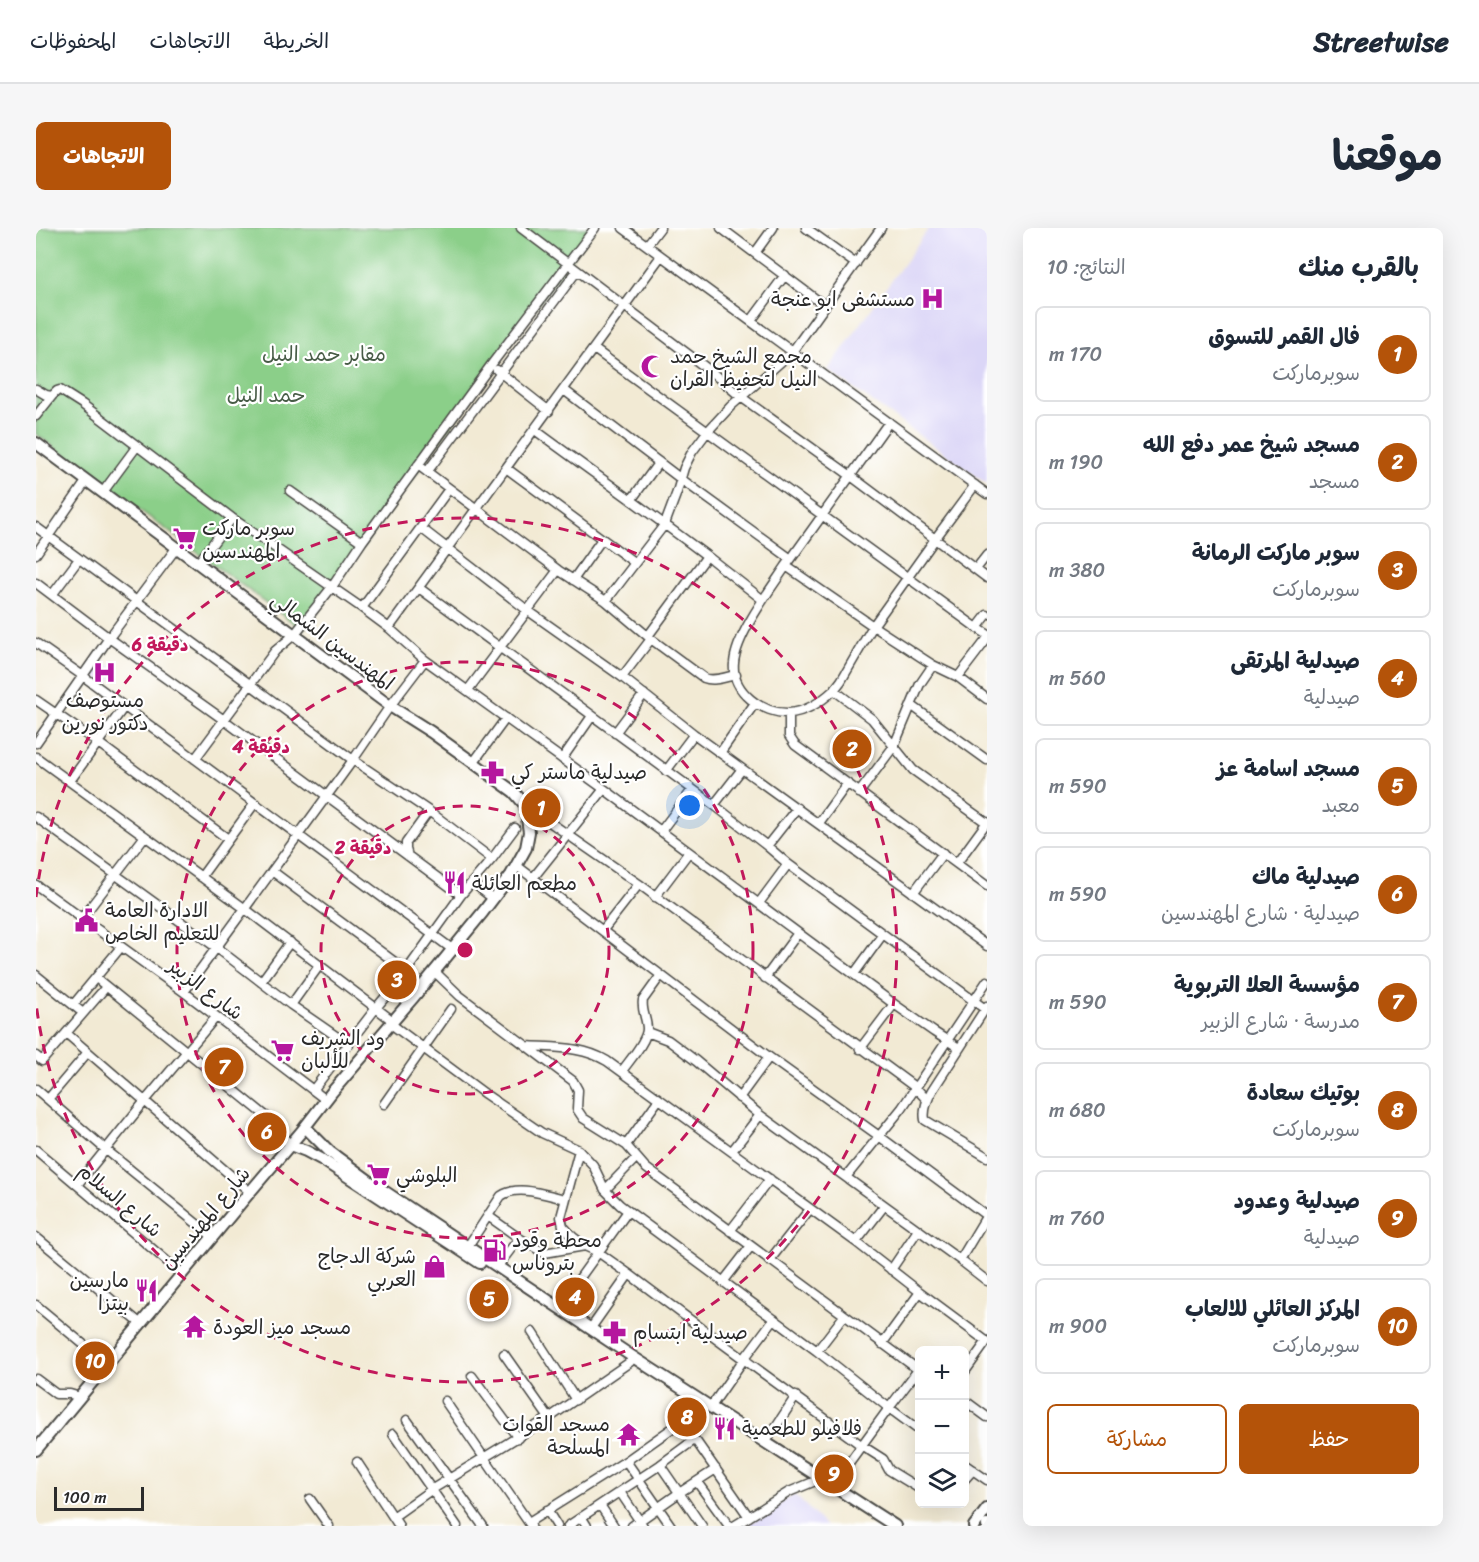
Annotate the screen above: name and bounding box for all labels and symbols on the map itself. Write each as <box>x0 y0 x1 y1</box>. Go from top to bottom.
place label: مستشفى ابو عنجة <box>771 282 915 317</box>
hospital icon: مستشفى ابو عنجة <box>920 286 946 312</box>
park label: مقابر حمد النيل <box>262 337 386 372</box>
place label: مجمع الشيخ حمد النيل لتحفيظ القران <box>670 339 817 397</box>
mosque icon: مجمع الشيخ حمد النيل لتحفيظ القران <box>639 354 665 380</box>
park label: حمد النيل <box>227 378 305 413</box>
place label: سوبر ماركت المهندسين <box>202 511 295 569</box>
supermarket icon: سوبر ماركت المهندسين <box>171 526 197 552</box>
street label: المهندسين الشمالي <box>263 583 402 700</box>
text: 6 دقيقة <box>131 629 188 661</box>
hospital icon: مستوصف دكتور نورين <box>92 660 118 686</box>
place label: مستوصف دكتور نورين <box>61 683 149 741</box>
pin: 2 <box>832 726 872 772</box>
text: 4 دقيقة <box>231 731 290 763</box>
place label: صيدلية ماستر كي <box>511 755 647 790</box>
pharmacy icon: صيدلية ماستر كي <box>480 759 506 785</box>
pin: 1 <box>522 786 560 830</box>
your location <box>675 791 704 820</box>
text: 2 دقيقة <box>334 832 391 864</box>
place label: مطعم العائلة <box>472 866 577 901</box>
restaurant icon: مطعم العائلة <box>441 870 467 896</box>
place label: الادارة العامة للتعليم الخاص <box>105 893 220 951</box>
public building icon: الادارة العامة للتعليم الخاص <box>74 908 100 934</box>
centre of rings <box>455 940 475 960</box>
street label: شارع الزبير <box>159 948 251 1030</box>
pin: 3 <box>378 958 416 1002</box>
place label: ود الشريف للألبان <box>301 1021 385 1079</box>
supermarket icon: ود الشريف للألبان <box>270 1037 296 1063</box>
pin: 7 <box>204 1044 243 1090</box>
pin: 6 <box>248 1110 286 1154</box>
street label: شارع السلام <box>69 1154 170 1247</box>
street label: شارع المهندسين <box>151 1158 260 1278</box>
place label: البلوشي <box>396 1158 457 1193</box>
supermarket icon: البلوشي <box>365 1162 391 1188</box>
place label: محطة وقود بتروناس <box>512 1223 602 1281</box>
fuel station icon: محطة وقود بتروناس <box>481 1238 507 1264</box>
place label: شركة الدجاج العربي <box>318 1239 416 1297</box>
shop icon: شركة الدجاج العربي <box>421 1254 447 1280</box>
place label: مارسين بيتزا <box>69 1263 129 1321</box>
pin: 4 <box>556 1274 594 1320</box>
pin: 5 <box>470 1276 508 1322</box>
restaurant icon: مارسين بيتزا <box>134 1278 160 1304</box>
place label: مسجد ميز العودة <box>213 1310 351 1345</box>
temple icon: مسجد ميز العودة <box>182 1314 208 1340</box>
place label: صيدلية ابتسام <box>633 1315 748 1350</box>
pharmacy icon: صيدلية ابتسام <box>602 1319 628 1345</box>
pin: 10 <box>76 1338 114 1384</box>
pin: 8 <box>668 1394 706 1440</box>
place label: مسجد القوات المسلحة <box>502 1407 610 1465</box>
place label: فلافيلو للطعمية <box>742 1411 862 1446</box>
restaurant icon: فلافيلو للطعمية <box>711 1415 737 1441</box>
temple icon: مسجد القوات المسلحة <box>615 1422 641 1448</box>
pin: 9 <box>814 1452 854 1496</box>
scale bar <box>54 1484 144 1512</box>

